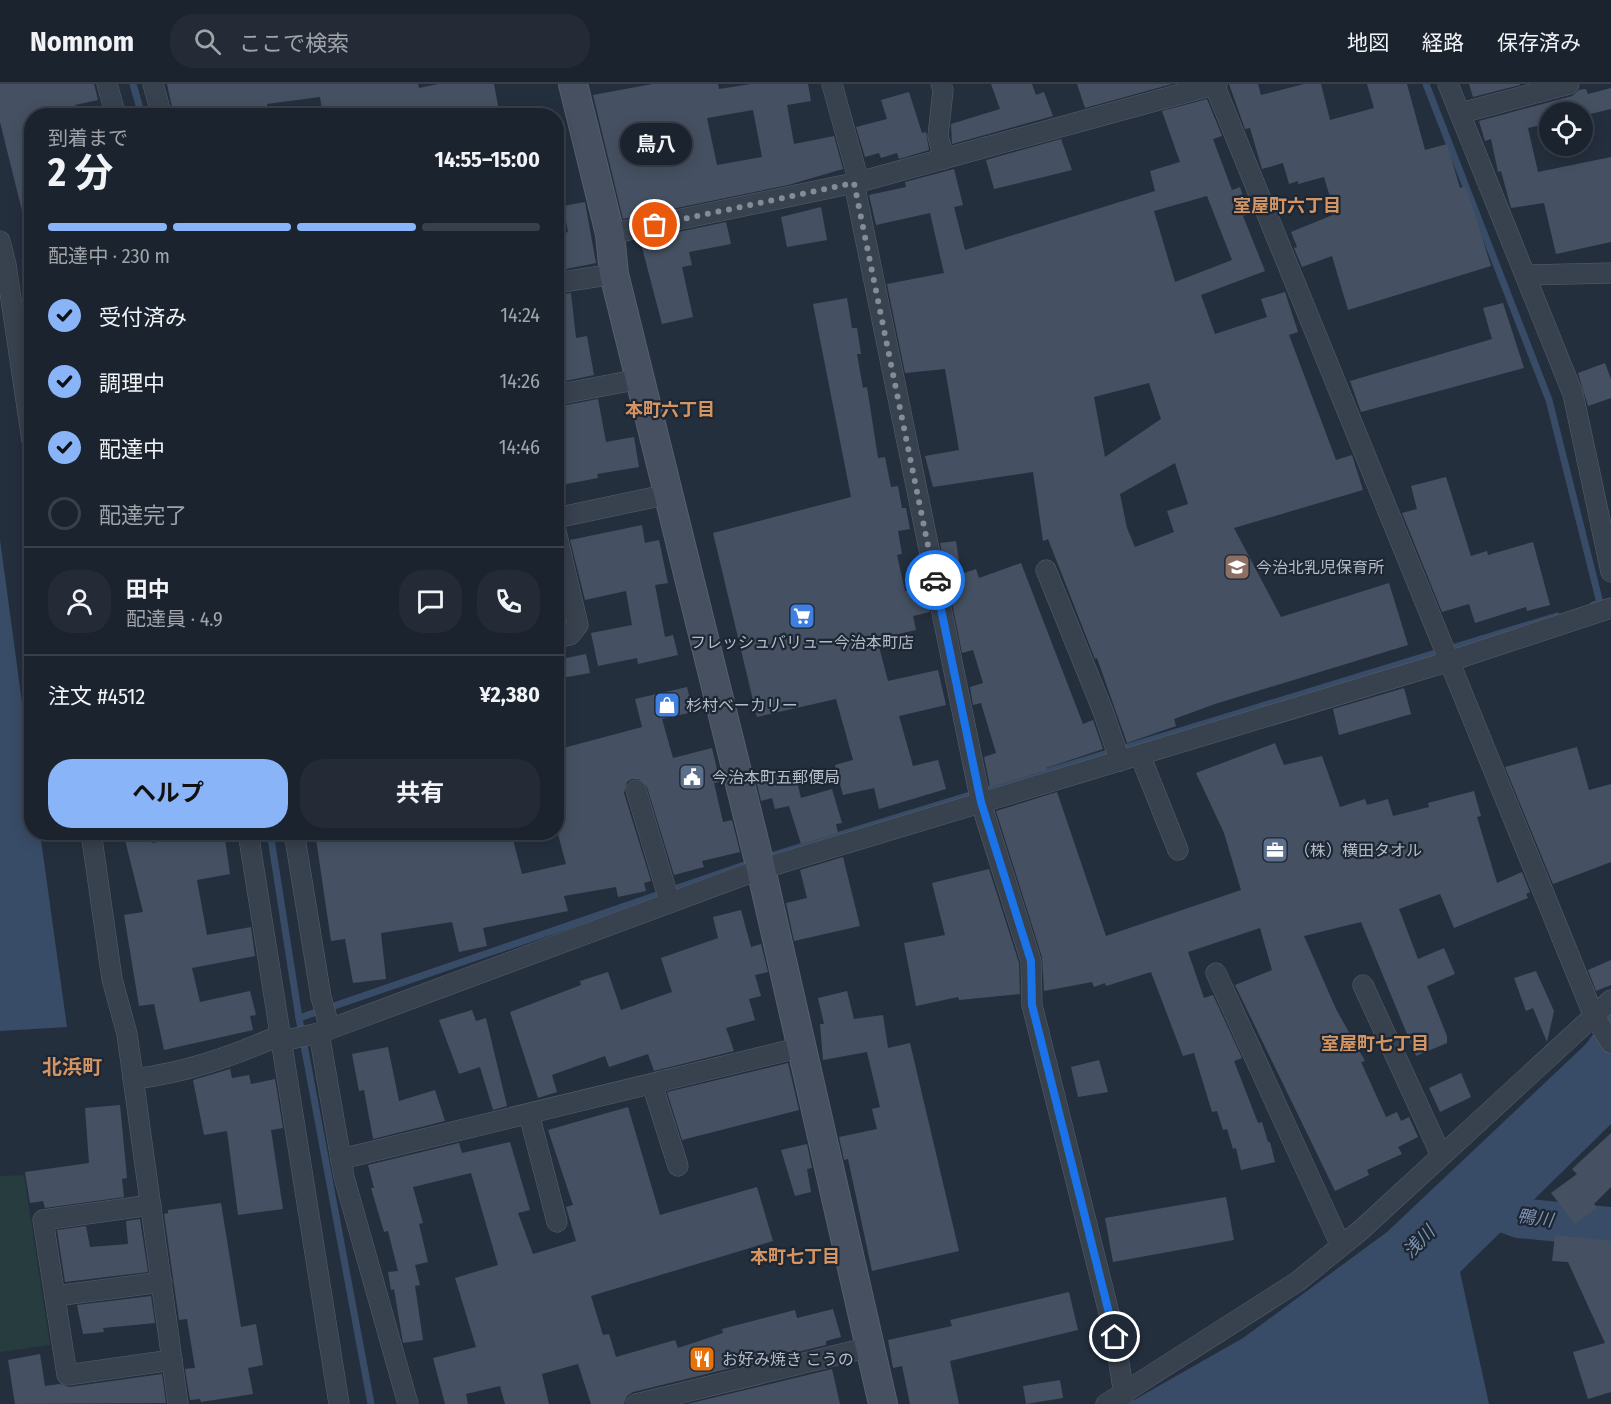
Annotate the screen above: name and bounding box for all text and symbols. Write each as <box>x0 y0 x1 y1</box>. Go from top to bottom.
search box <box>170 14 590 68</box>
text: Nomnom <box>30 25 134 58</box>
icon: search <box>191 25 224 58</box>
text: ここで検索 <box>239 30 349 57</box>
text: 地図 <box>1347 30 1389 56</box>
text: 経路 <box>1422 30 1464 56</box>
text: 保存済み <box>1497 30 1581 56</box>
map controls <box>1539 102 1593 156</box>
button: locate <box>1539 102 1593 156</box>
callout: 鳥八 <box>619 123 691 165</box>
text: 到着まで <box>48 126 128 150</box>
text: 鳥八 <box>636 132 676 156</box>
text: 14:55–15:00 <box>435 146 540 173</box>
text: 2 分 <box>48 150 113 196</box>
district label: 室屋町六丁目 <box>1233 195 1341 217</box>
pin <box>629 199 680 250</box>
icon: bag <box>638 208 671 241</box>
text: 配達中 · 230 m <box>48 244 170 268</box>
icon: check <box>48 299 81 332</box>
text: 14:24 <box>500 303 540 327</box>
text: 受付済み <box>99 304 187 331</box>
icon: check <box>48 365 81 398</box>
text: 14:26 <box>500 369 540 393</box>
text: 調理中 <box>99 370 165 397</box>
district label: 本町六丁目 <box>625 399 715 421</box>
icon: check <box>48 431 81 464</box>
text: 14:46 <box>499 435 540 459</box>
text: 配達中 <box>99 436 165 463</box>
text: 配達完了 <box>99 502 187 529</box>
courier <box>905 550 965 610</box>
school or university icon: 今治北乳児保育所 <box>1222 552 1252 582</box>
place label: 今治北乳児保育所 <box>1256 558 1384 577</box>
icon: car <box>919 564 952 597</box>
button: person <box>48 570 111 633</box>
button: chat <box>399 570 462 633</box>
button: phone <box>477 570 540 633</box>
text: 田中 <box>126 576 170 603</box>
supermarket icon: フレッシュバリュー今治本町店 <box>787 601 817 631</box>
text: 配達員 · 4.9 <box>126 607 223 631</box>
place label: フレッシュバリュー今治本町店 <box>690 633 914 652</box>
text: ¥2,380 <box>479 681 540 708</box>
text: 注文 #4512 <box>48 683 145 710</box>
shop icon: 杉村ベーカリー <box>652 690 682 720</box>
place label: 杉村ベーカリー <box>686 696 798 715</box>
button: ヘルプ <box>48 759 288 828</box>
button: 共有 <box>300 759 540 828</box>
public building icon: 今治本町五郵便局 <box>677 762 707 792</box>
place label: 今治本町五郵便局 <box>712 768 840 787</box>
office icon: （株）横田タオル <box>1260 835 1290 865</box>
place label: （株）横田タオル <box>1294 841 1422 860</box>
district label: 室屋町七丁目 <box>1321 1033 1429 1055</box>
district label: 北浜町 <box>42 1055 102 1079</box>
water label: 鴨川 <box>1516 1205 1556 1232</box>
water label: 浅川 <box>1399 1220 1441 1263</box>
district label: 本町七丁目 <box>750 1246 840 1268</box>
pin <box>1089 1311 1140 1362</box>
icon: home <box>1098 1320 1131 1353</box>
restaurant icon: お好み焼き こうの <box>687 1344 717 1374</box>
place label: お好み焼き こうの <box>722 1350 854 1369</box>

